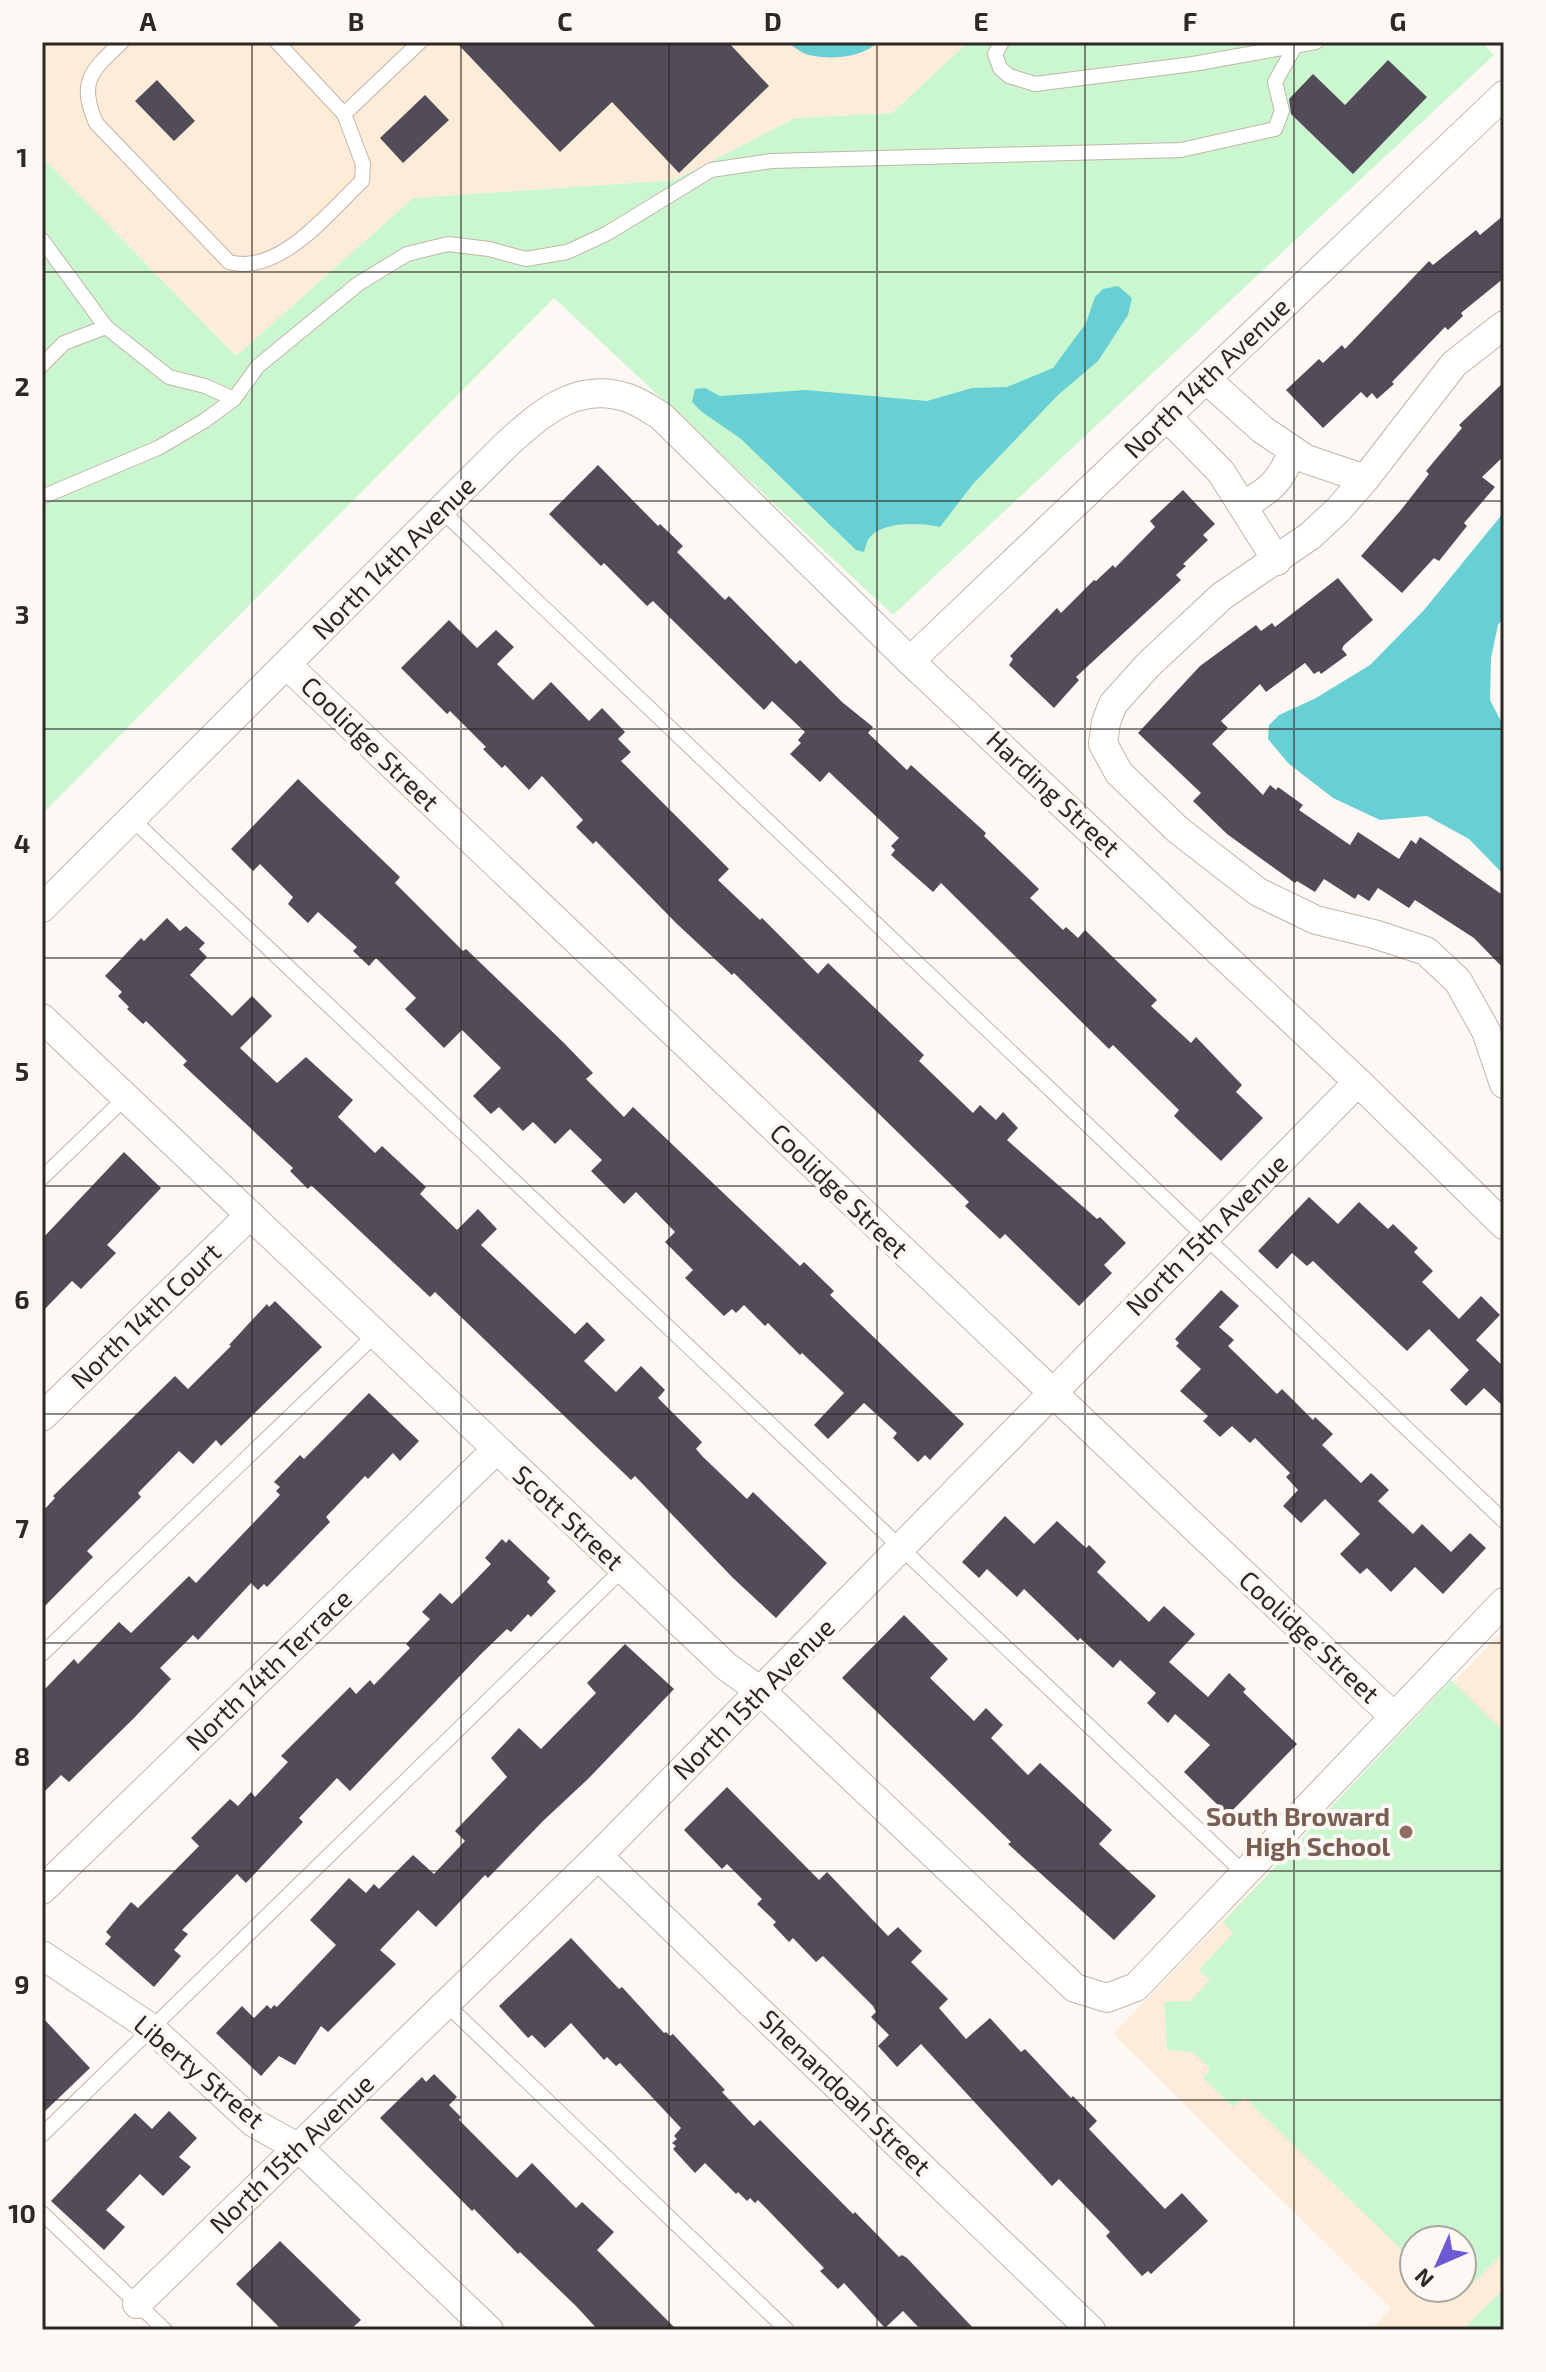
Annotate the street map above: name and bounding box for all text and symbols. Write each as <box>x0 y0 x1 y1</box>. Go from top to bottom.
text: A <box>140 5 157 36</box>
text: B <box>348 5 364 36</box>
text: C <box>557 5 573 36</box>
text: D <box>764 5 782 36</box>
text: E <box>973 5 989 36</box>
text: F <box>1183 5 1197 36</box>
text: G <box>1390 5 1406 36</box>
text: 1 <box>16 141 28 172</box>
street label: North 14th Avenue <box>1117 290 1295 464</box>
text: 2 <box>14 370 30 401</box>
street label: North 14th Avenue <box>305 469 481 645</box>
text: 3 <box>15 598 29 629</box>
street label: Coolidge Street <box>296 669 447 817</box>
street label: Harding Street <box>981 723 1127 863</box>
text: 4 <box>14 827 30 858</box>
text: 5 <box>15 1055 29 1086</box>
street label: Coolidge Street <box>765 1116 916 1264</box>
street label: North 15th Avenue <box>1119 1147 1293 1321</box>
street label: North 14th Court <box>64 1236 226 1394</box>
text: 6 <box>14 1283 30 1314</box>
street label: Scott Street <box>507 1458 631 1576</box>
text: 7 <box>15 1512 29 1543</box>
street label: Coolidge Street <box>1234 1563 1386 1709</box>
street label: North 14th Terrace <box>179 1582 357 1756</box>
street label: North 15th Avenue <box>666 1611 840 1785</box>
text: 8 <box>14 1740 30 1771</box>
place label: South Broward High School <box>1206 1800 1390 1861</box>
marker: South Broward High School <box>1397 1823 1415 1841</box>
text: 9 <box>14 1968 30 1999</box>
street label: Shenandoah Street <box>754 2003 938 2181</box>
street label: Liberty Street <box>129 2007 271 2134</box>
street label: North 15th Avenue <box>203 2067 379 2239</box>
text: 10 <box>8 2197 36 2228</box>
north arrow <box>1398 2224 1478 2304</box>
text: N <box>1408 2264 1438 2294</box>

